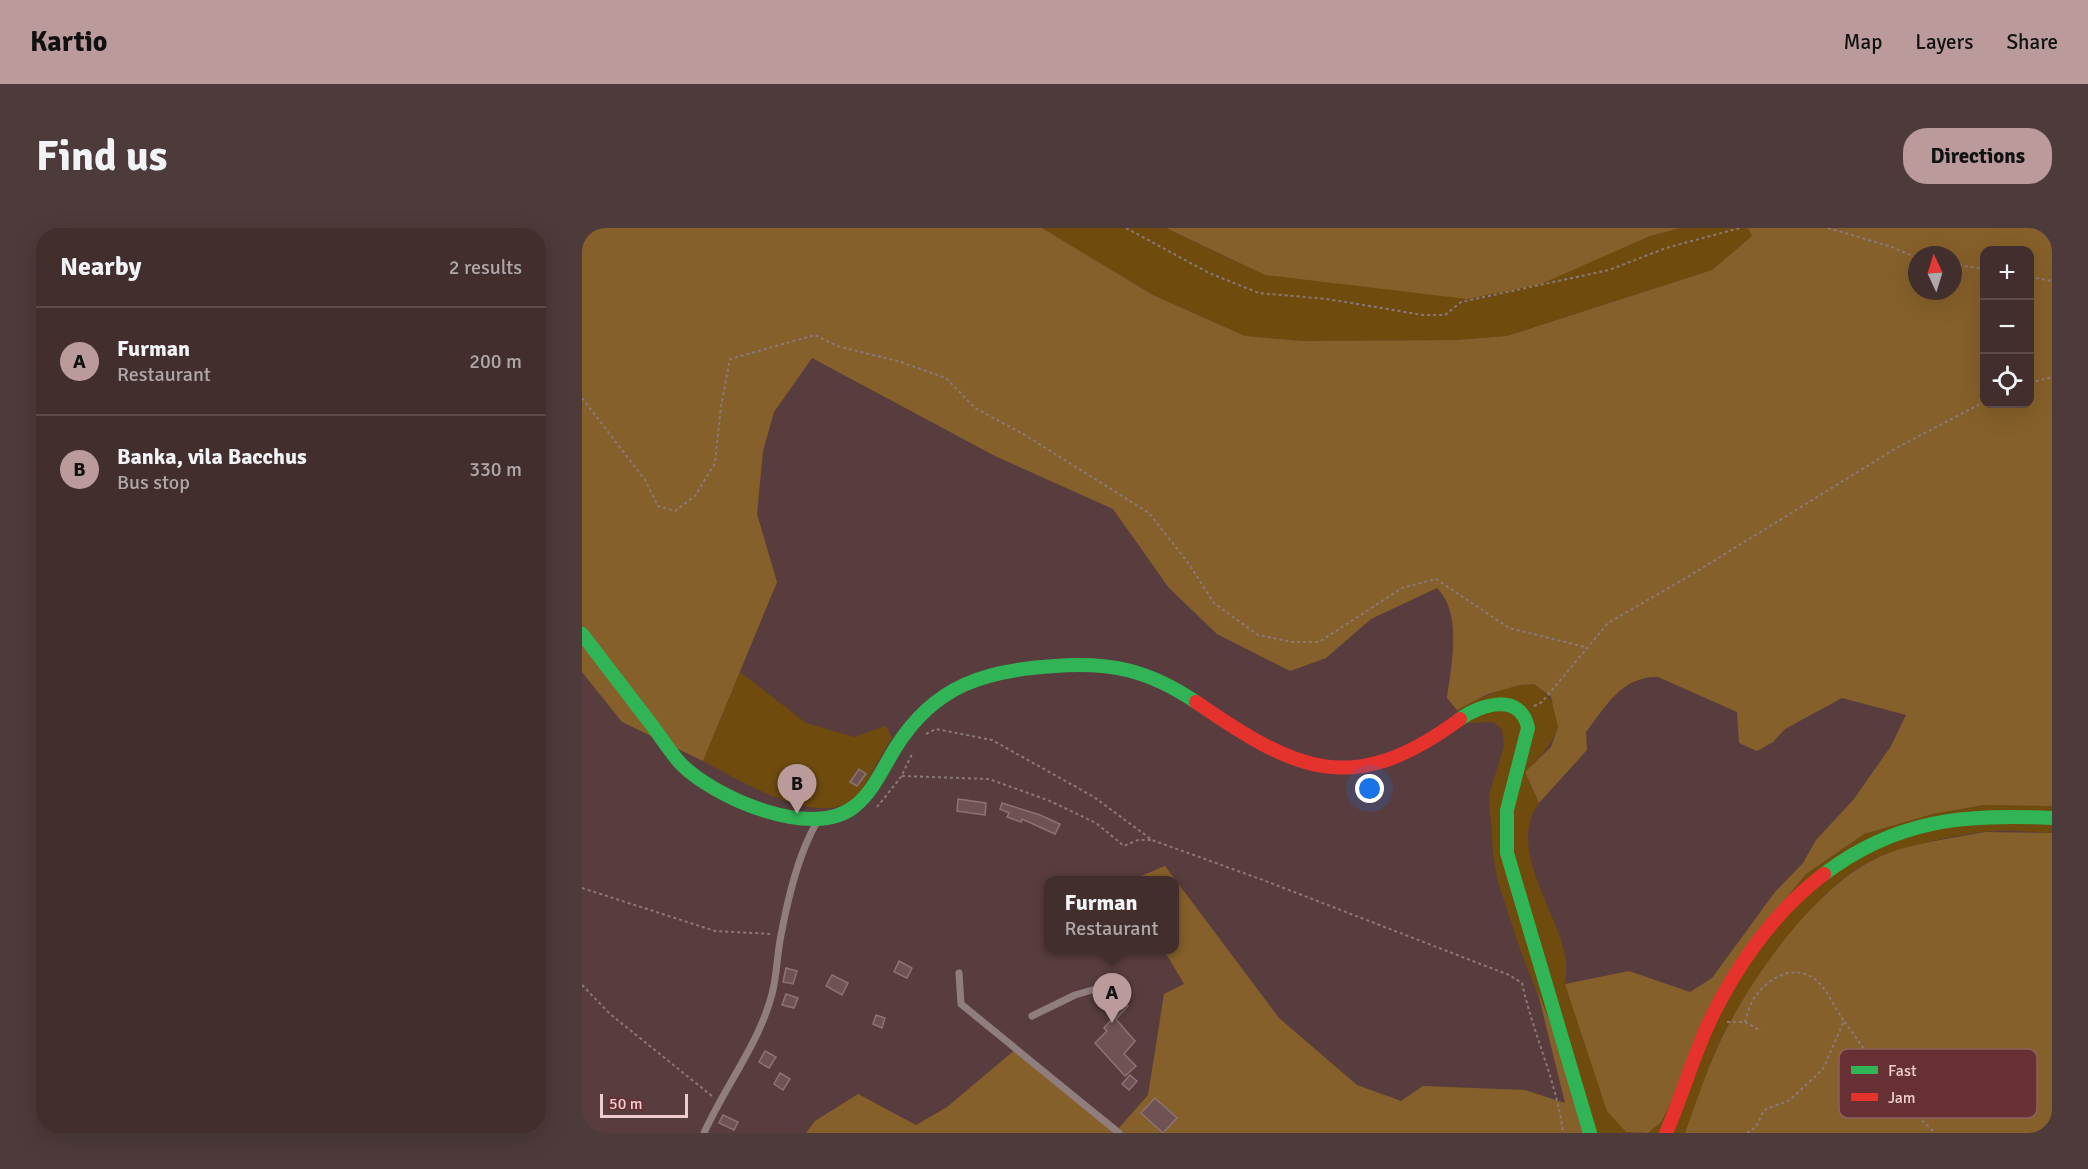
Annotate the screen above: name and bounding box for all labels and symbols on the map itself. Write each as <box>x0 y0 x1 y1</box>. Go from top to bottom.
north arrow <box>1908 246 1962 300</box>
pin: B <box>778 764 816 814</box>
your location <box>1355 774 1384 803</box>
pin: A <box>1092 974 1132 1023</box>
legend <box>1839 1049 2037 1118</box>
text: Fast <box>1888 1061 1917 1081</box>
text: Jam <box>1888 1088 1916 1108</box>
scale bar <box>600 1091 688 1118</box>

